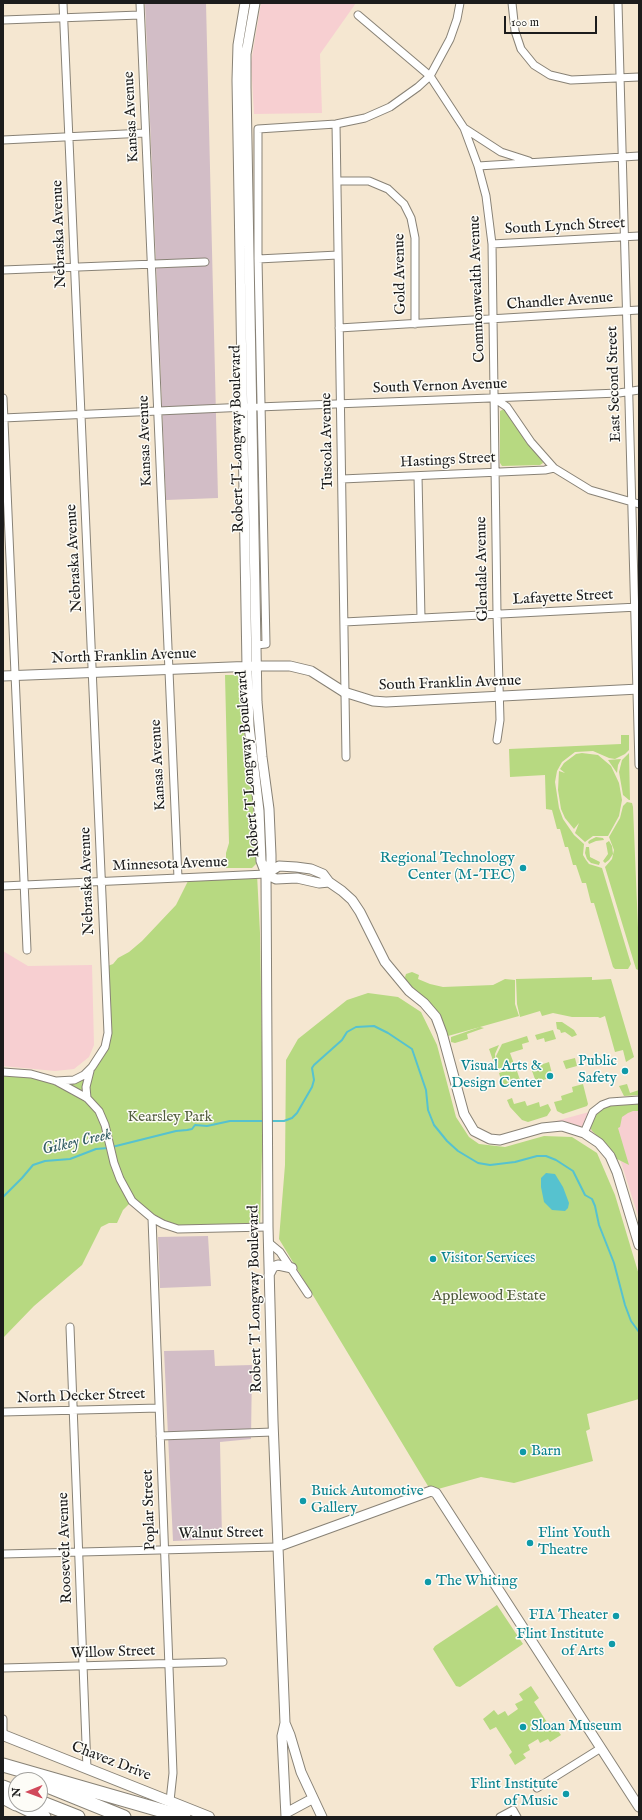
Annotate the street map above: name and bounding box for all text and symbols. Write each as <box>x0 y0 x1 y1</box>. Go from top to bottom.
scale bar <box>506 8 599 34</box>
text: 100 m <box>511 15 539 30</box>
street label: Kansas Avenue <box>121 71 143 163</box>
street label: Nebraska Avenue <box>49 180 71 288</box>
street label: Commonwealth Avenue <box>466 215 490 363</box>
street label: South Lynch Street <box>504 215 626 239</box>
street label: Gold Avenue <box>391 233 411 315</box>
street label: Chandler Avenue <box>506 289 614 315</box>
street label: East Second Street <box>604 326 626 442</box>
street label: Robert T Longway Boulevard <box>227 345 249 533</box>
street label: South Vernon Avenue <box>372 376 508 398</box>
street label: Tuscola Avenue <box>318 392 338 490</box>
street label: Kansas Avenue <box>135 395 157 487</box>
street label: Hastings Street <box>400 450 496 472</box>
street label: Nebraska Avenue <box>63 503 87 613</box>
street label: Glendale Avenue <box>473 516 493 622</box>
street label: Lafayette Street <box>512 586 614 610</box>
street label: North Franklin Avenue <box>51 645 197 669</box>
street label: Robert T Longway Boulevard <box>233 670 265 858</box>
street label: South Franklin Avenue <box>379 673 521 695</box>
street label: Kansas Avenue <box>148 719 170 811</box>
street label: Nebraska Avenue <box>77 827 99 935</box>
place label: Regional Technology Center (M-TEC) <box>380 850 515 885</box>
street label: Minnesota Avenue <box>112 854 228 876</box>
marker: Regional Technology Center (M-TEC) <box>518 863 528 873</box>
place label: Public Safety <box>578 1053 617 1088</box>
place label: Visual Arts & Design Center <box>451 1058 542 1093</box>
marker: Public Safety <box>620 1066 630 1076</box>
marker: Visual Arts & Design Center <box>545 1071 555 1081</box>
park label: Kearsley Park <box>127 1109 213 1127</box>
water label: Gilkey Creek <box>40 1126 114 1160</box>
street label: Robert T Longway Boulevard <box>245 1205 267 1393</box>
place label: Visitor Services <box>441 1250 535 1268</box>
marker: Visitor Services <box>428 1254 438 1264</box>
park label: Applewood Estate <box>432 1288 546 1306</box>
street label: North Decker Street <box>16 1386 146 1408</box>
place label: Barn <box>531 1443 561 1461</box>
marker: Barn <box>518 1447 528 1457</box>
street label: Poplar Street <box>140 1469 160 1551</box>
place label: Buick Automotive Gallery <box>311 1483 424 1518</box>
street label: Roosevelt Avenue <box>55 1492 77 1604</box>
marker: Buick Automotive Gallery <box>298 1496 308 1506</box>
street label: Walnut Street <box>178 1524 264 1544</box>
place label: Flint Youth Theatre <box>538 1525 610 1560</box>
marker: Flint Youth Theatre <box>525 1538 535 1548</box>
place label: The Whiting <box>436 1573 517 1591</box>
marker: The Whiting <box>423 1577 433 1587</box>
place label: FIA Theater <box>529 1607 608 1625</box>
marker: FIA Theater <box>611 1611 621 1621</box>
place label: Flint Institute of Arts <box>516 1626 604 1661</box>
marker: Flint Institute of Arts <box>607 1639 617 1649</box>
street label: Willow Street <box>70 1643 156 1663</box>
place label: Sloan Museum <box>531 1718 622 1736</box>
marker: Sloan Museum <box>518 1722 528 1732</box>
street label: Chavez Drive <box>69 1739 153 1785</box>
north arrow <box>8 1772 48 1812</box>
place label: Flint Institute of Music <box>470 1776 558 1811</box>
text: N <box>10 1787 24 1797</box>
marker: Flint Institute of Music <box>561 1789 571 1799</box>

